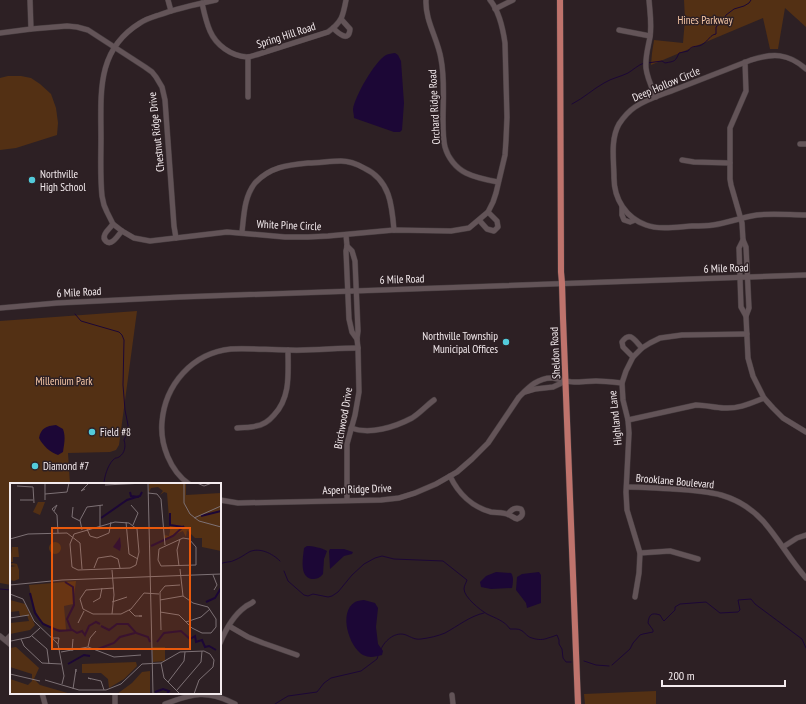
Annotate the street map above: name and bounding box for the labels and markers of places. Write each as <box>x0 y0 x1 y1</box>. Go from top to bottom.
place label: Northville High School <box>40 167 86 194</box>
marker: Northville High School <box>27 175 37 185</box>
place label: Northville Township Municipal Offices <box>422 329 498 356</box>
marker: Northville Township Municipal Offices <box>501 337 511 347</box>
place label: Field #8 <box>100 425 131 439</box>
marker: Field #8 <box>87 427 97 437</box>
place label: Diamond #7 <box>43 459 89 473</box>
marker: Diamond #7 <box>30 461 40 471</box>

